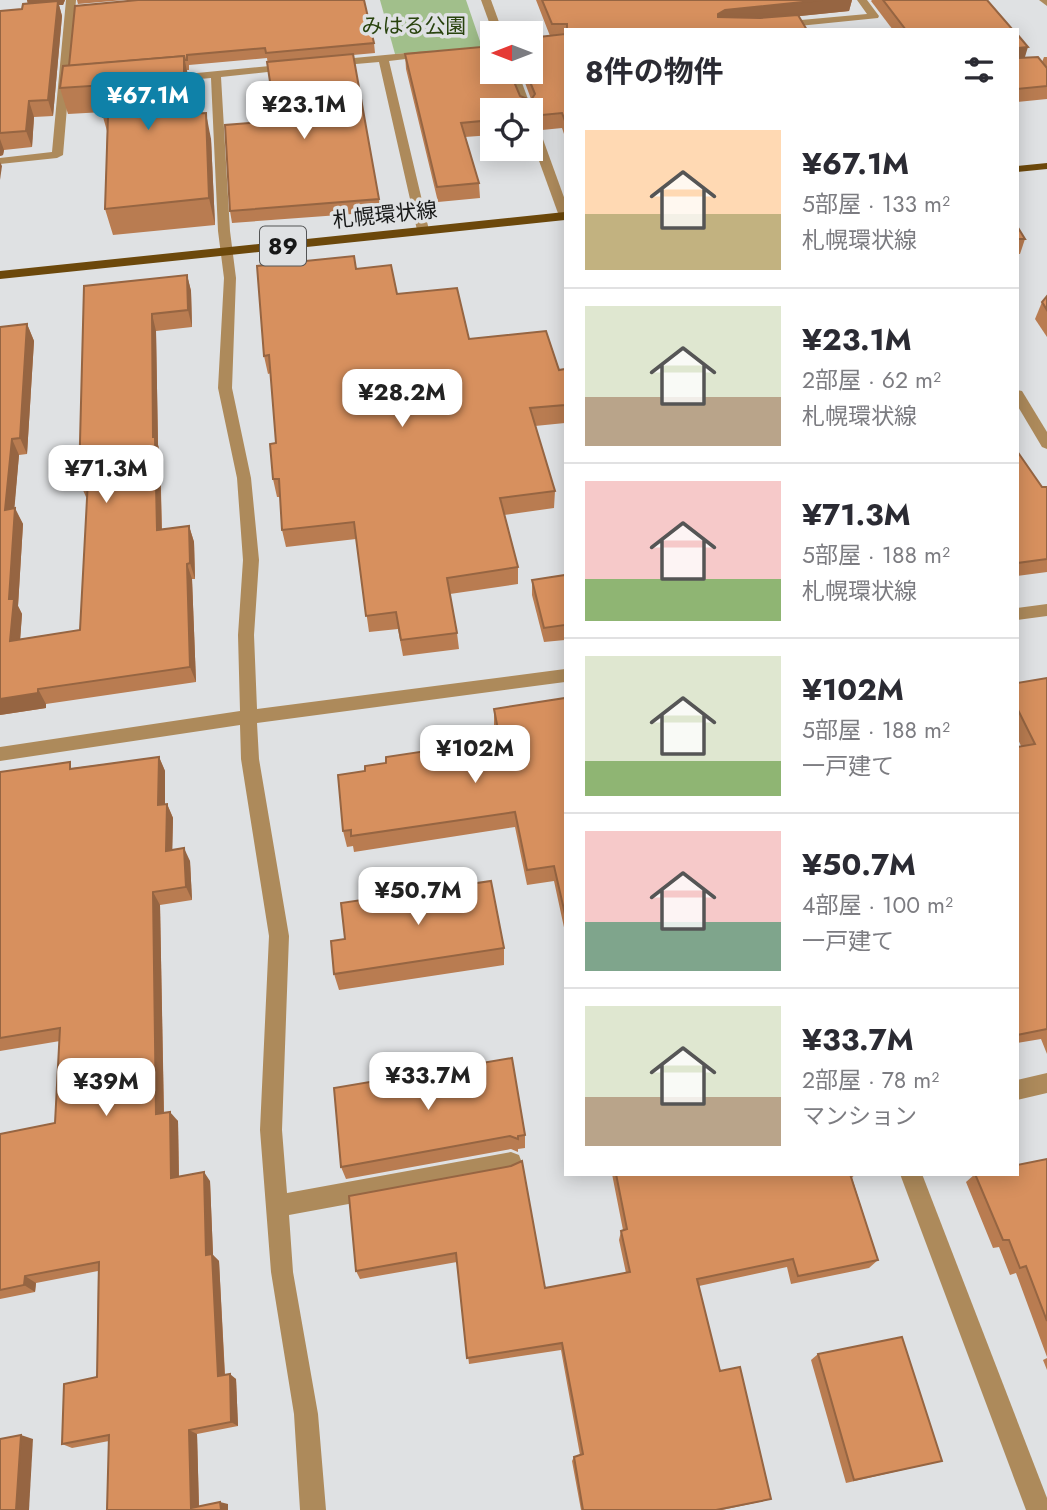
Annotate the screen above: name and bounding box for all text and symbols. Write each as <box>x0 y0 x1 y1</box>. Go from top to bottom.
park label: みはる公園 <box>362 11 467 41</box>
north arrow <box>480 21 542 84</box>
map controls <box>480 21 543 161</box>
text: 8件の物件 <box>585 50 724 93</box>
icon: filters <box>960 51 998 89</box>
pin: ¥67.1M <box>91 72 205 132</box>
text: ¥67.1M <box>107 78 189 112</box>
pin: ¥23.1M <box>247 82 361 141</box>
text: ¥23.1M <box>262 87 346 121</box>
button: locate <box>480 98 543 161</box>
text: ¥67.1M <box>802 142 909 185</box>
icon: home <box>641 158 725 242</box>
text: 5部屋 · 133 m² <box>802 187 950 221</box>
street label: 札幌環状線 <box>331 195 439 235</box>
text: 札幌環状線 <box>802 223 917 257</box>
road number: 89 <box>260 227 306 266</box>
text: ¥23.1M <box>802 318 912 361</box>
icon: home <box>641 334 725 418</box>
text: 2部屋 · 62 m² <box>802 363 941 397</box>
pin: ¥28.2M <box>345 370 459 429</box>
text: ¥28.2M <box>358 375 446 409</box>
text: 札幌環状線 <box>802 399 917 433</box>
pin: ¥71.3M <box>49 446 163 505</box>
text: ¥71.3M <box>64 451 148 485</box>
text: ¥71.3M <box>802 493 910 536</box>
icon: home <box>641 509 725 593</box>
text: 5部屋 · 188 m² <box>802 538 950 572</box>
text: 札幌環状線 <box>802 574 917 608</box>
text: ¥102M <box>802 668 904 711</box>
icon: home <box>641 684 725 768</box>
text: 5部屋 · 188 m² <box>802 713 950 747</box>
pin: ¥102M <box>426 726 524 785</box>
text: ¥102M <box>436 731 514 765</box>
text: 一戸建て <box>802 749 894 783</box>
text: ¥50.7M <box>802 843 916 886</box>
icon: home <box>641 859 725 943</box>
pin: ¥50.7M <box>361 867 475 927</box>
text: ¥50.7M <box>374 873 462 907</box>
text: 4部屋 · 100 m² <box>802 888 953 922</box>
text: 一戸建て <box>802 924 894 958</box>
text: ¥33.7M <box>802 1018 913 1061</box>
icon: home <box>641 1034 725 1118</box>
pin: ¥33.7M <box>371 1052 485 1112</box>
pin: ¥39M <box>65 1058 147 1118</box>
text: ¥33.7M <box>385 1058 471 1092</box>
text: 2部屋 · 78 m² <box>802 1063 939 1097</box>
text: ¥39M <box>73 1064 139 1098</box>
text: マンション <box>802 1099 917 1133</box>

